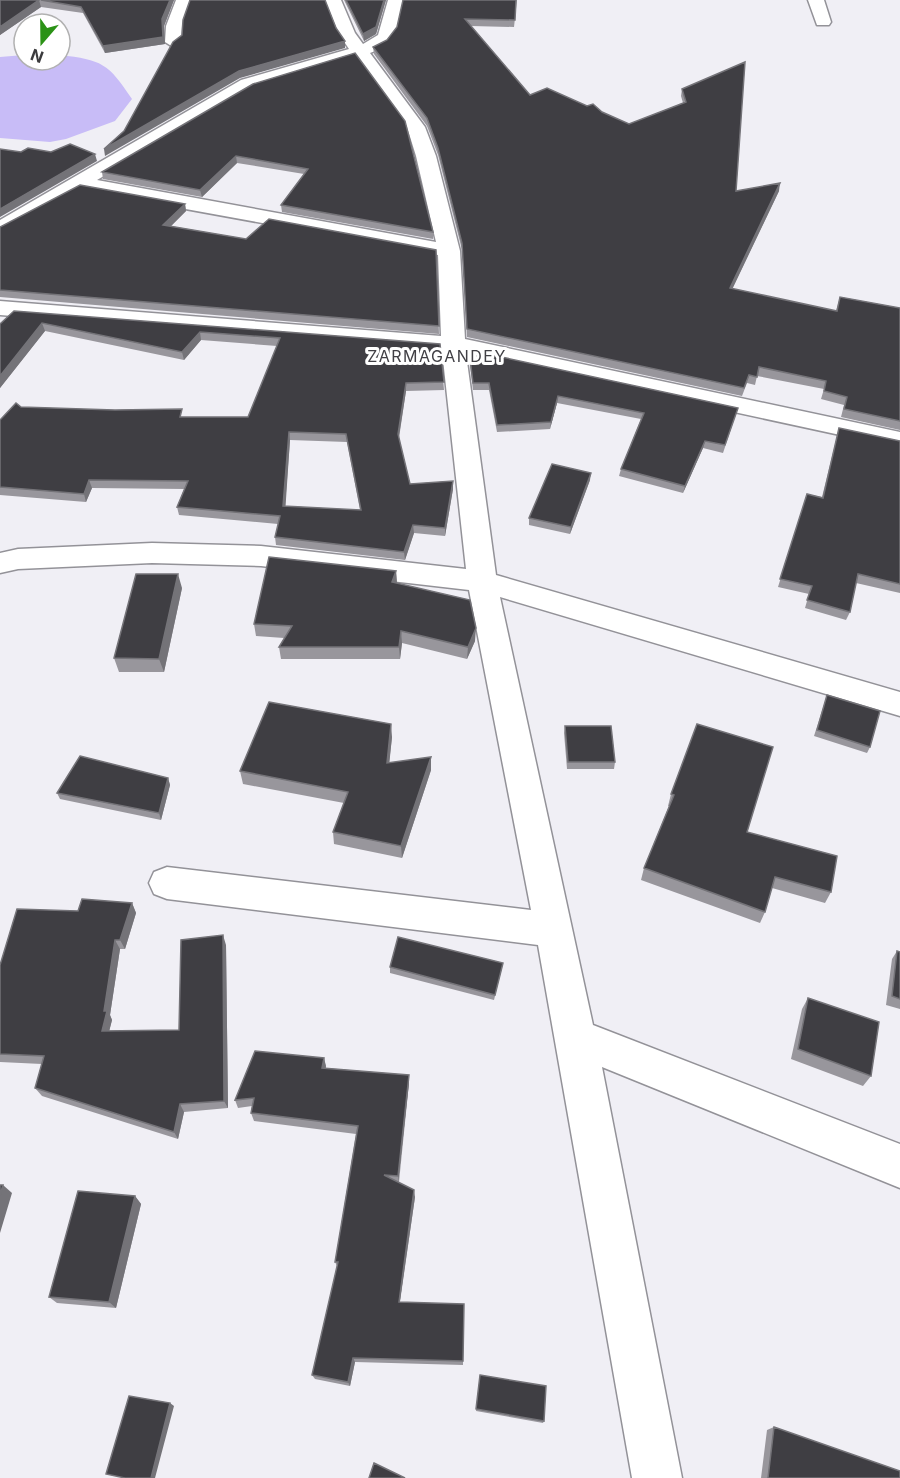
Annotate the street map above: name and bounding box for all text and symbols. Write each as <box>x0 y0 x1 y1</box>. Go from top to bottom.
north arrow <box>12 12 72 72</box>
text: N <box>28 45 46 68</box>
district label: ZARMAGANDEY <box>367 346 507 366</box>

